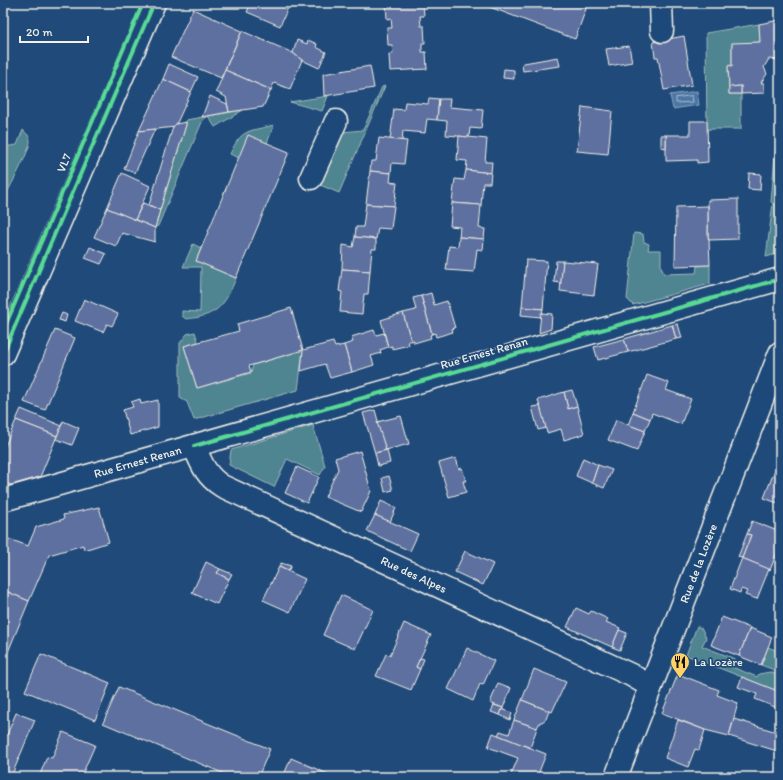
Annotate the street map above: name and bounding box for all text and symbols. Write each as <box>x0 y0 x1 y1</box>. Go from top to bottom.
scale bar <box>20 18 88 44</box>
text: 20 m <box>26 25 53 39</box>
street label: VL7 <box>54 151 74 175</box>
street label: Rue Ernest Renan <box>439 334 530 372</box>
street label: Rue Ernest Renan <box>92 443 183 481</box>
street label: Rue de la Lozère <box>677 522 720 605</box>
street label: Rue des Alpes <box>378 553 449 596</box>
restaurant icon: La Lozère <box>669 651 691 679</box>
place label: La Lozère <box>694 655 743 669</box>

